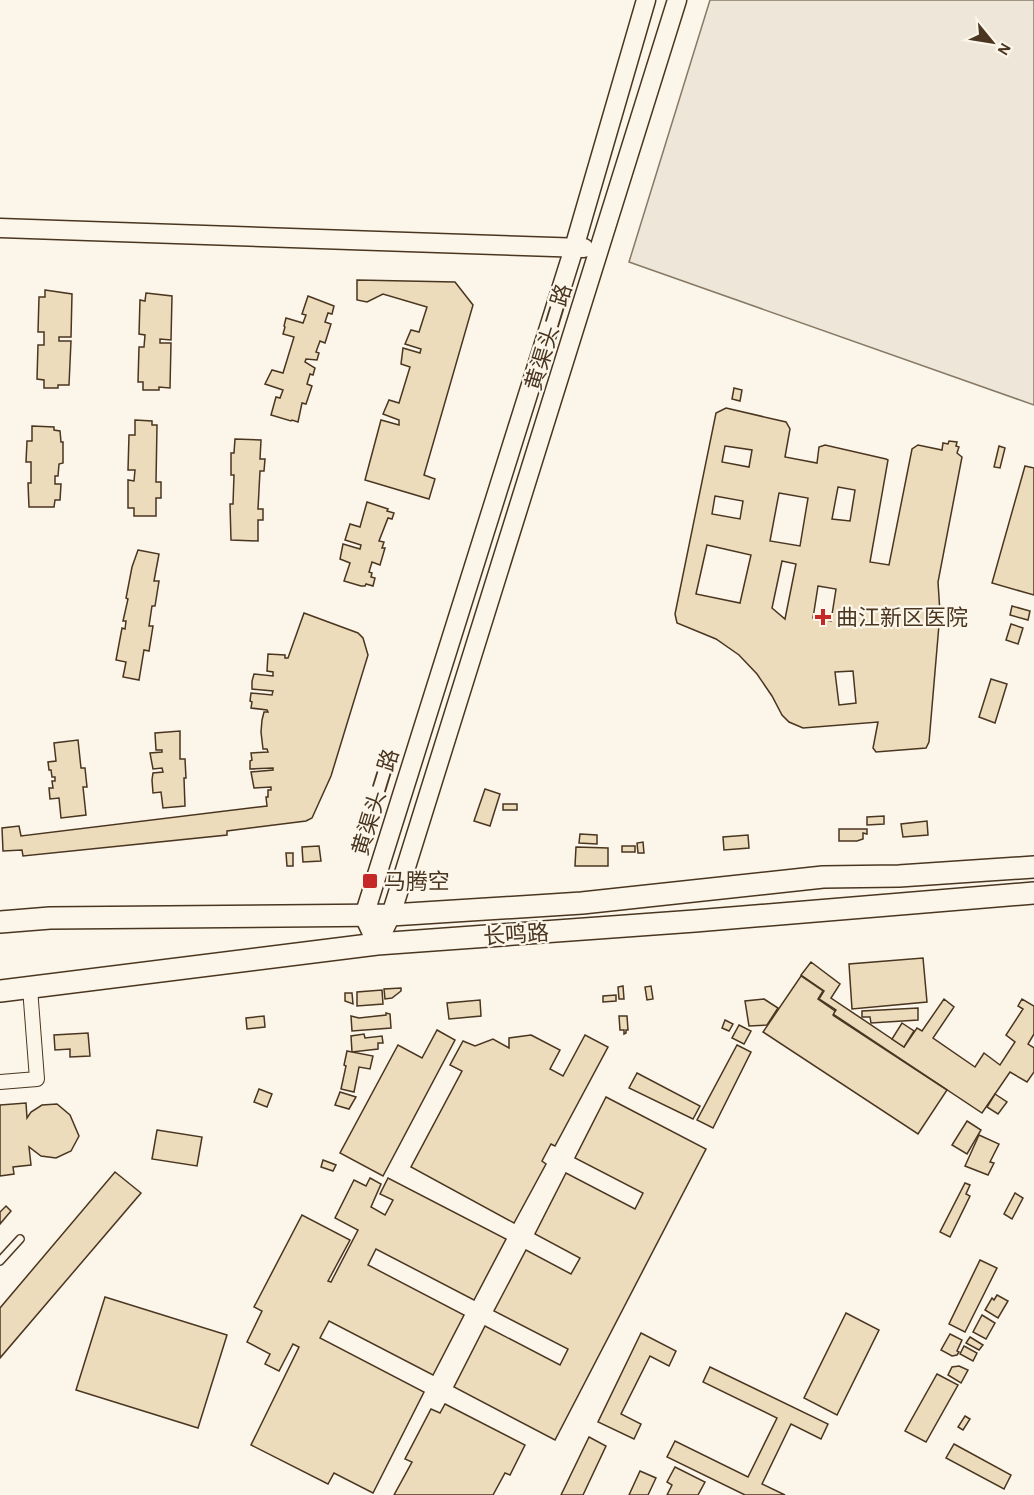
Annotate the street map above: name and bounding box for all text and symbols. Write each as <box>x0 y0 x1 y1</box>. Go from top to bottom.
north arrow <box>962 12 1022 72</box>
text: N <box>994 40 1014 58</box>
street label: 黄渠头二路 <box>521 281 576 393</box>
place label: 曲江新区医院 <box>836 606 968 629</box>
marker: 曲江新区医院 <box>814 608 832 626</box>
street label: 黄渠头二路 <box>348 746 403 858</box>
place label: 马腾空 <box>384 870 450 893</box>
marker: 马腾空 <box>361 872 379 890</box>
street label: 长鸣路 <box>482 921 550 948</box>

